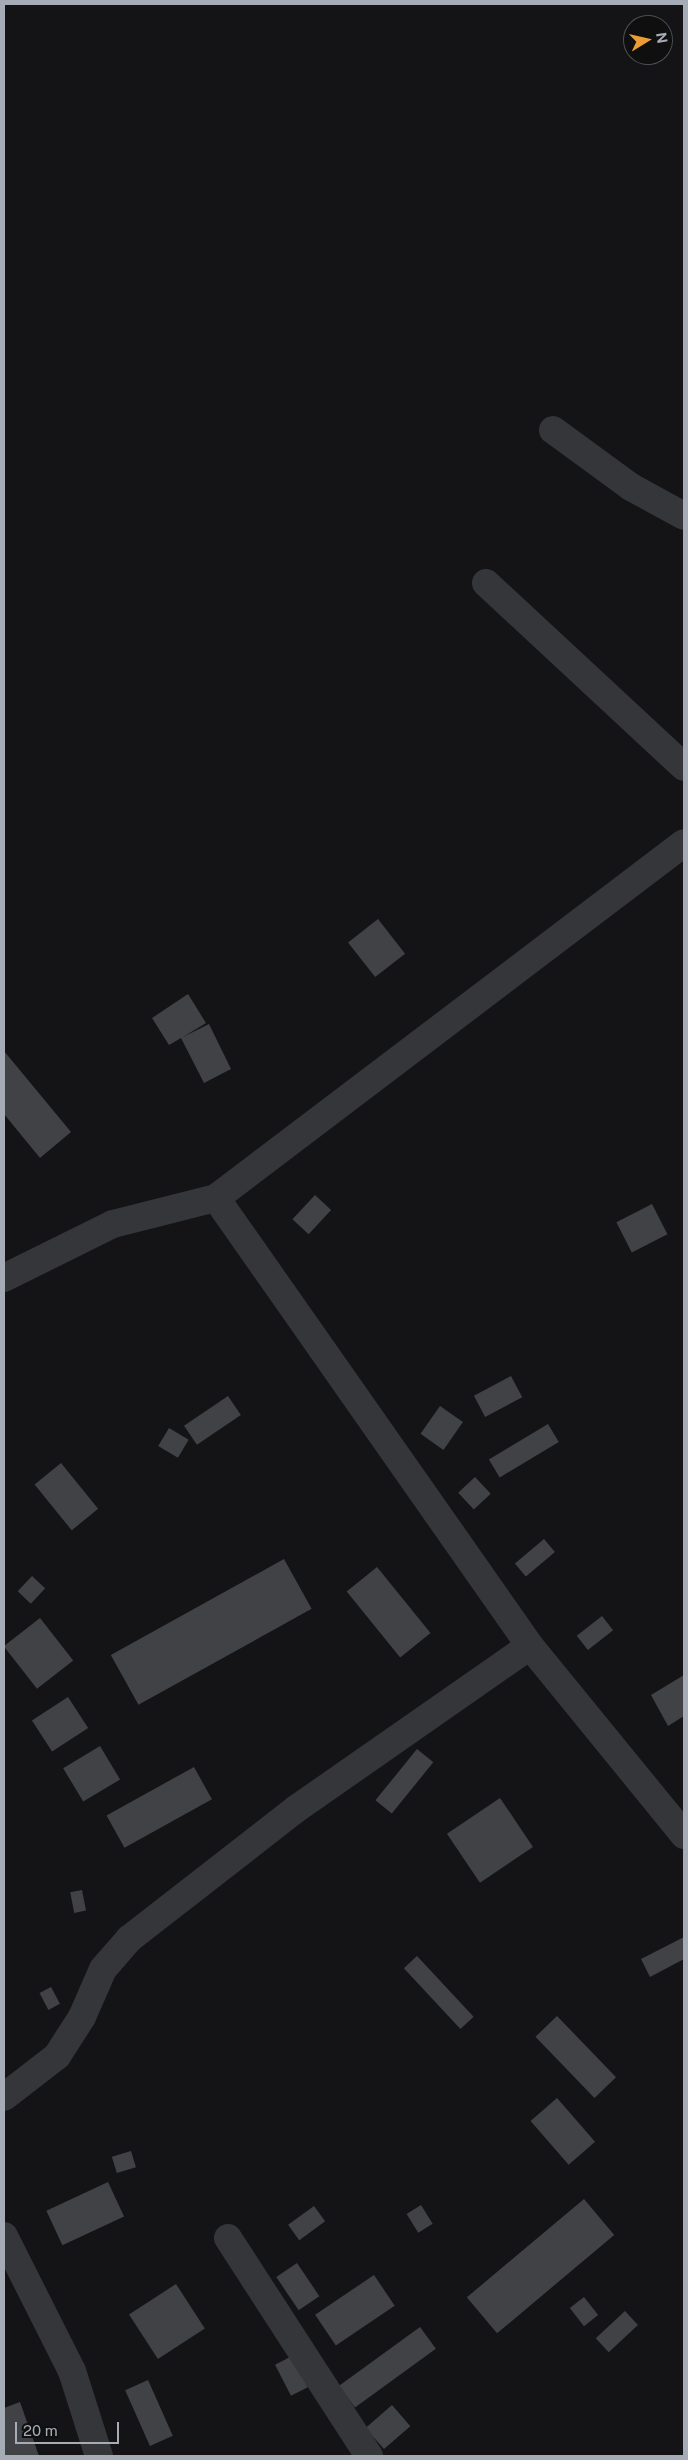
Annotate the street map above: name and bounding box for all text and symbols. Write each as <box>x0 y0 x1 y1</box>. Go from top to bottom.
north arrow <box>623 15 673 65</box>
text: N <box>653 31 671 44</box>
scale bar <box>18 2412 121 2444</box>
text: 20 m <box>23 2422 58 2439</box>

